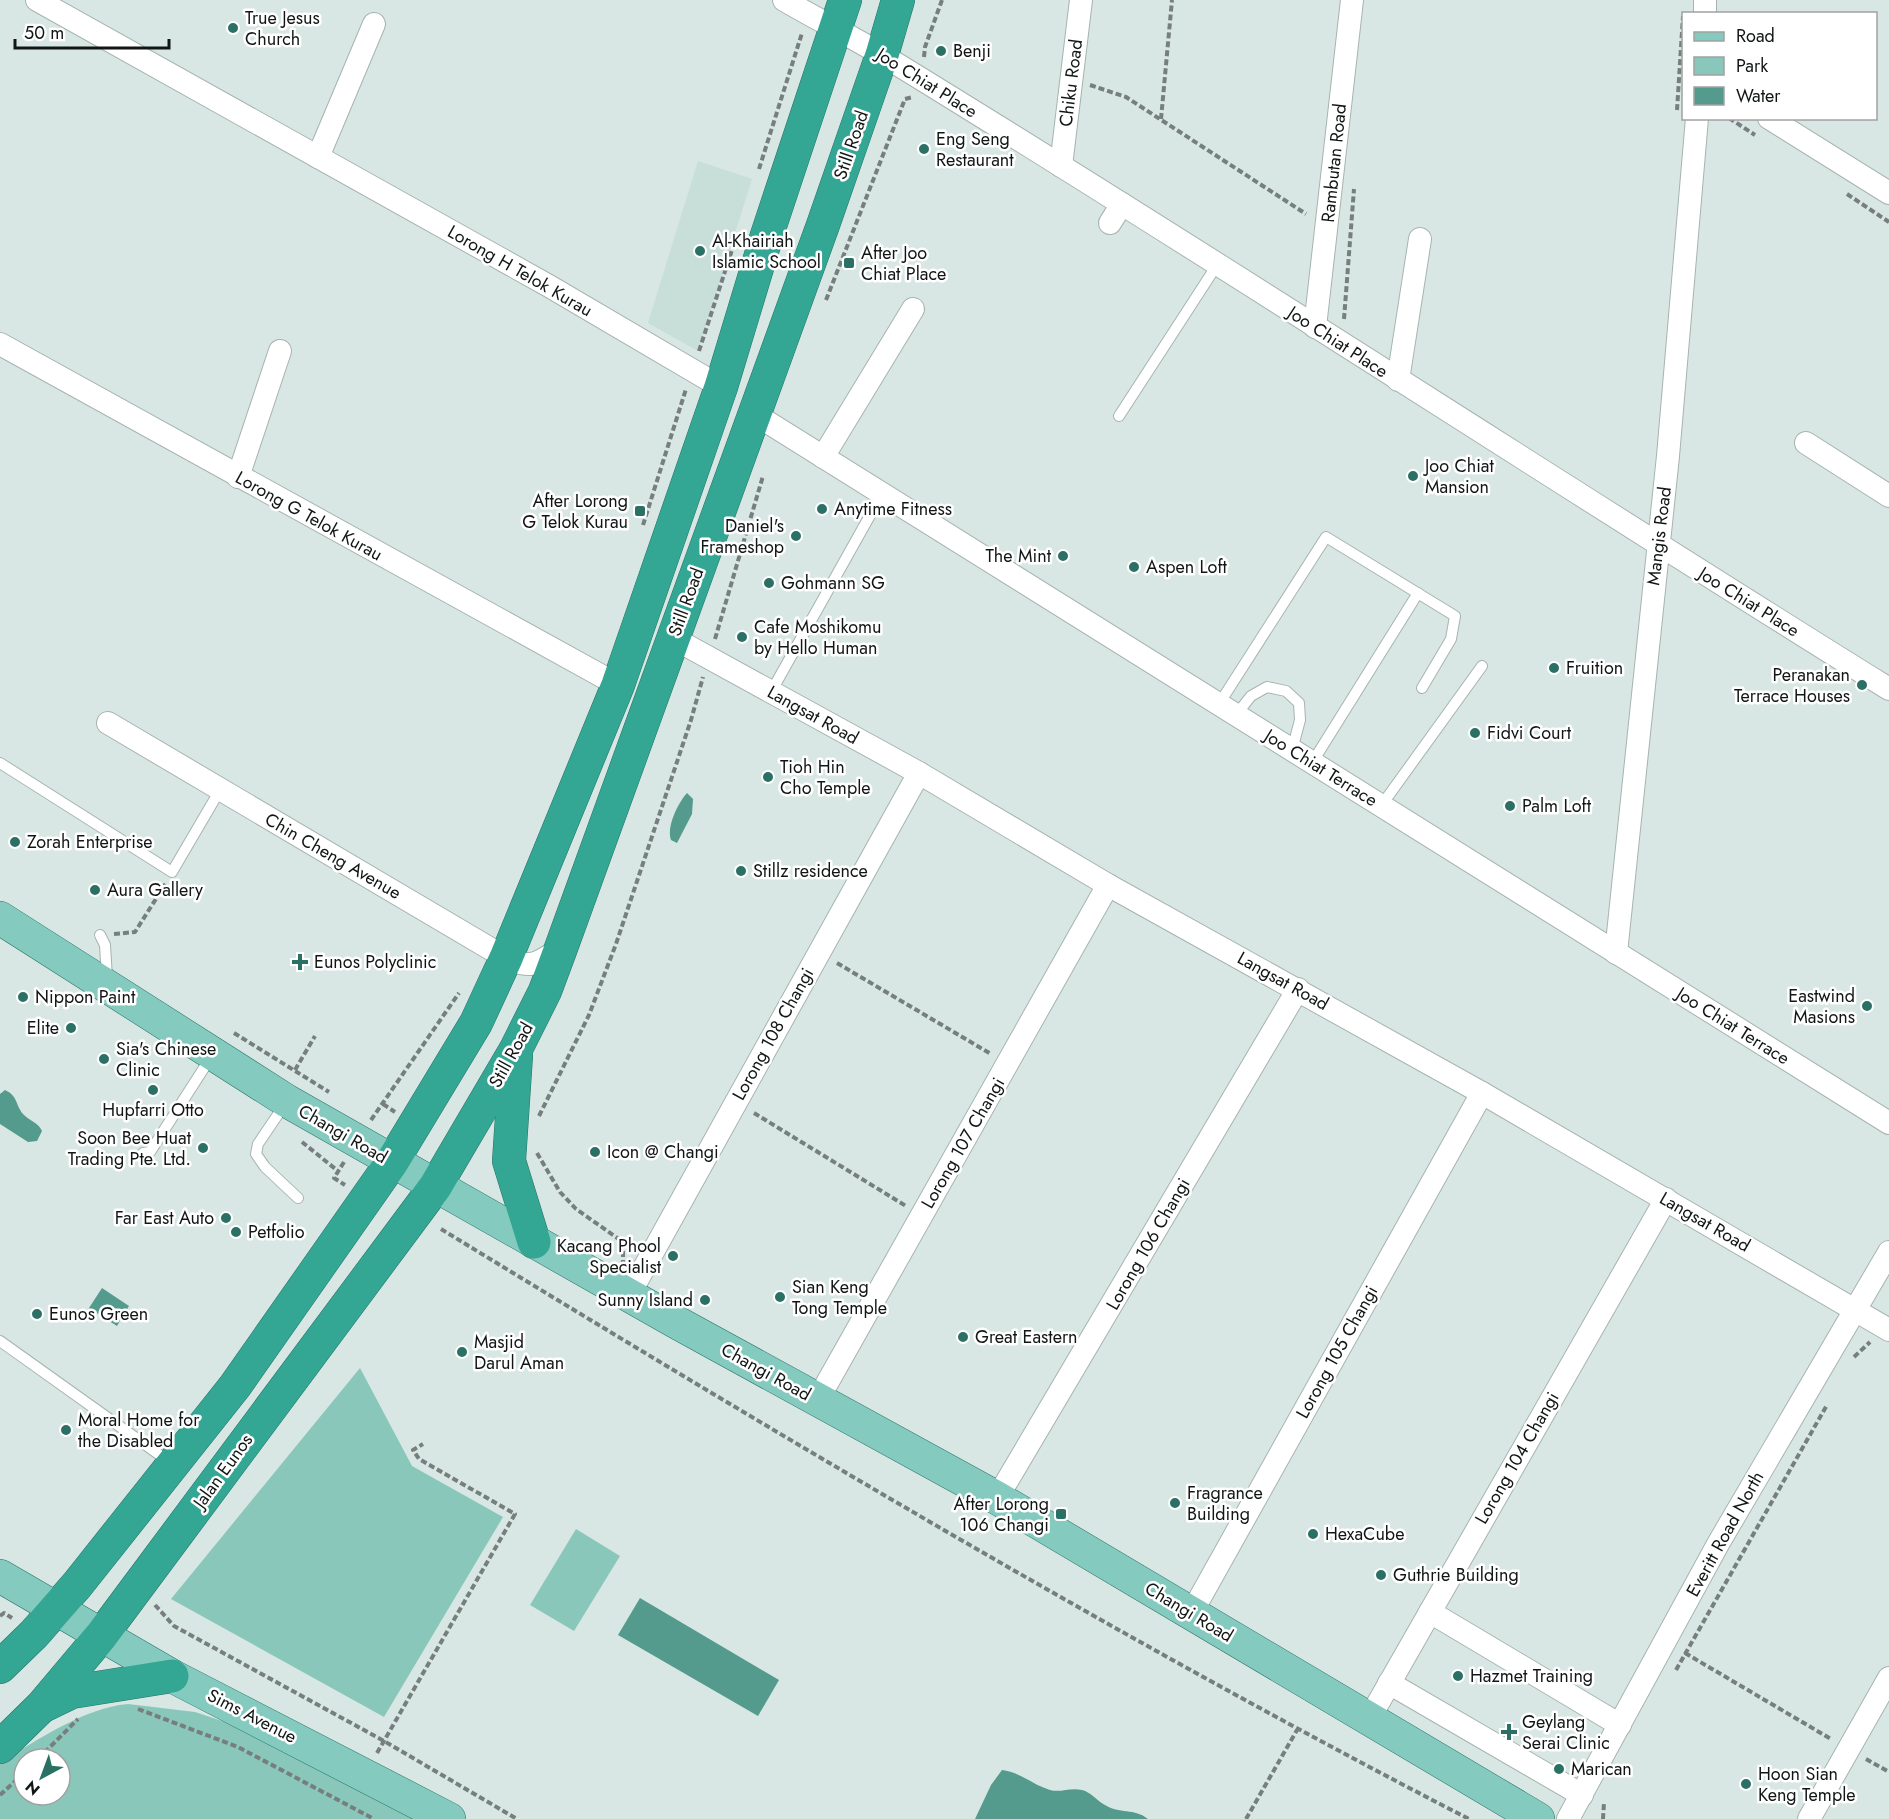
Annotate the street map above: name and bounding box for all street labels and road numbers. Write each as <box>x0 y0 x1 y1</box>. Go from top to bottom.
street label: Chiku Road <box>1053 38 1089 128</box>
street label: Joo Chiat Place <box>870 41 983 124</box>
street label: Rambutan Road <box>1315 102 1353 224</box>
street label: Still Road <box>827 107 875 183</box>
street label: Lorong H Telok Kurau <box>443 219 597 323</box>
street label: Joo Chiat Place <box>1281 299 1393 384</box>
street label: Lorong G Telok Kurau <box>231 465 387 567</box>
street label: Mangis Road <box>1640 485 1678 587</box>
street label: Joo Chiat Place <box>1692 560 1805 643</box>
street label: Still Road <box>662 564 710 640</box>
street label: Langsat Road <box>763 679 863 751</box>
street label: Joo Chiat Terrace <box>1258 722 1383 813</box>
street label: Chin Cheng Avenue <box>260 806 406 906</box>
street label: Langsat Road <box>1233 945 1333 1017</box>
street label: Lorong 108 Changi <box>726 963 820 1105</box>
street label: Joo Chiat Terrace <box>1670 980 1795 1071</box>
street label: Still Road <box>482 1017 540 1093</box>
street label: Lorong 107 Changi <box>915 1073 1011 1213</box>
street label: Changi Road <box>294 1098 392 1170</box>
street label: Lorong 106 Changi <box>1100 1173 1196 1315</box>
street label: Langsat Road <box>1655 1186 1755 1258</box>
street label: Lorong 105 Changi <box>1290 1281 1384 1423</box>
street label: Changi Road <box>716 1337 816 1407</box>
street label: Lorong 104 Changi <box>1469 1387 1565 1529</box>
street label: Jalan Eunos <box>186 1428 259 1515</box>
street label: Everitt Road North <box>1680 1467 1770 1601</box>
street label: Changi Road <box>1140 1575 1238 1649</box>
street label: Sims Avenue <box>203 1682 301 1750</box>

